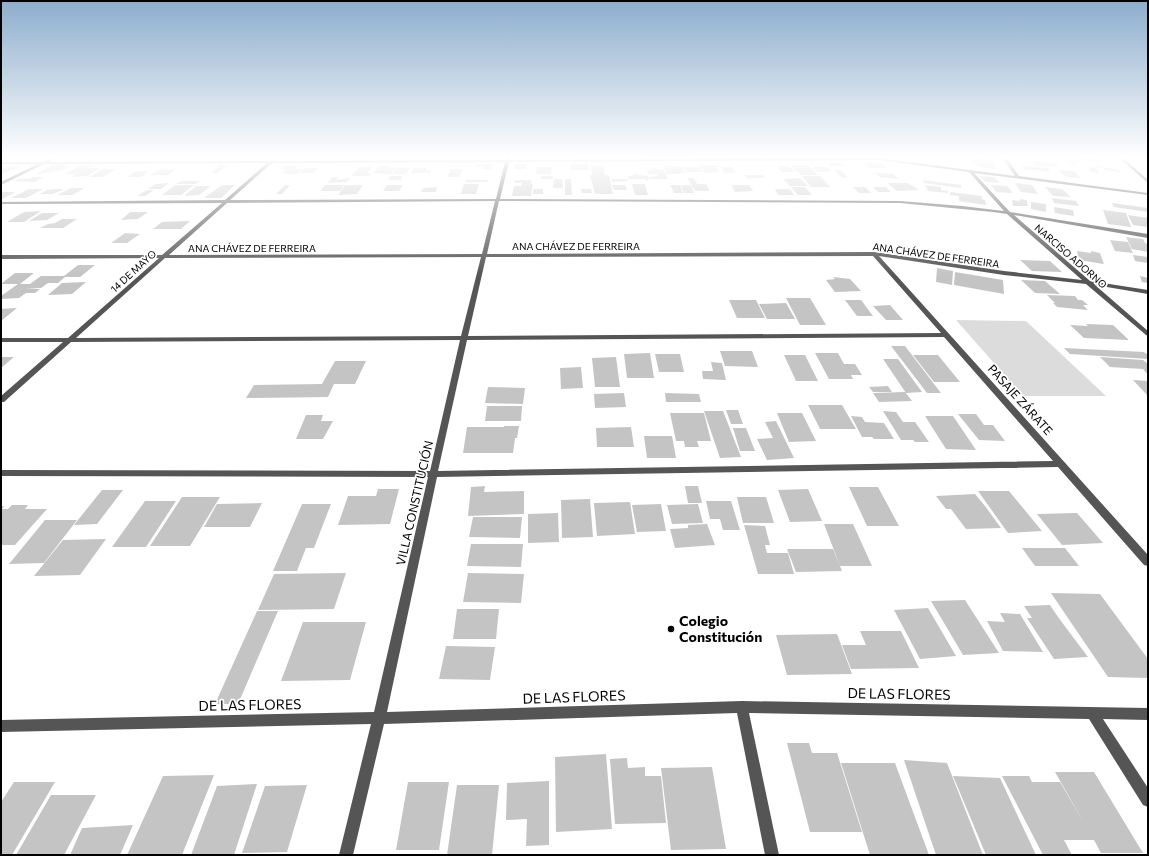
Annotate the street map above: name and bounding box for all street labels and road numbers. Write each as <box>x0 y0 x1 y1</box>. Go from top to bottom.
street label: NARCISO ADORNO <box>1033 221 1109 291</box>
street label: ANA CHÁVEZ DE FERREIRA <box>512 240 640 252</box>
street label: ANA CHÁVEZ DE FERREIRA <box>872 240 1000 270</box>
street label: ANA CHÁVEZ DE FERREIRA <box>188 242 316 254</box>
street label: 14 DE MAYO <box>108 247 158 295</box>
street label: PASAJE ZÁRATE <box>985 361 1056 438</box>
street label: VILLA CONSTITUCIÓN <box>393 439 435 567</box>
street label: DE LAS FLORES <box>847 684 951 703</box>
street label: DE LAS FLORES <box>522 686 626 707</box>
street label: DE LAS FLORES <box>198 695 302 714</box>

